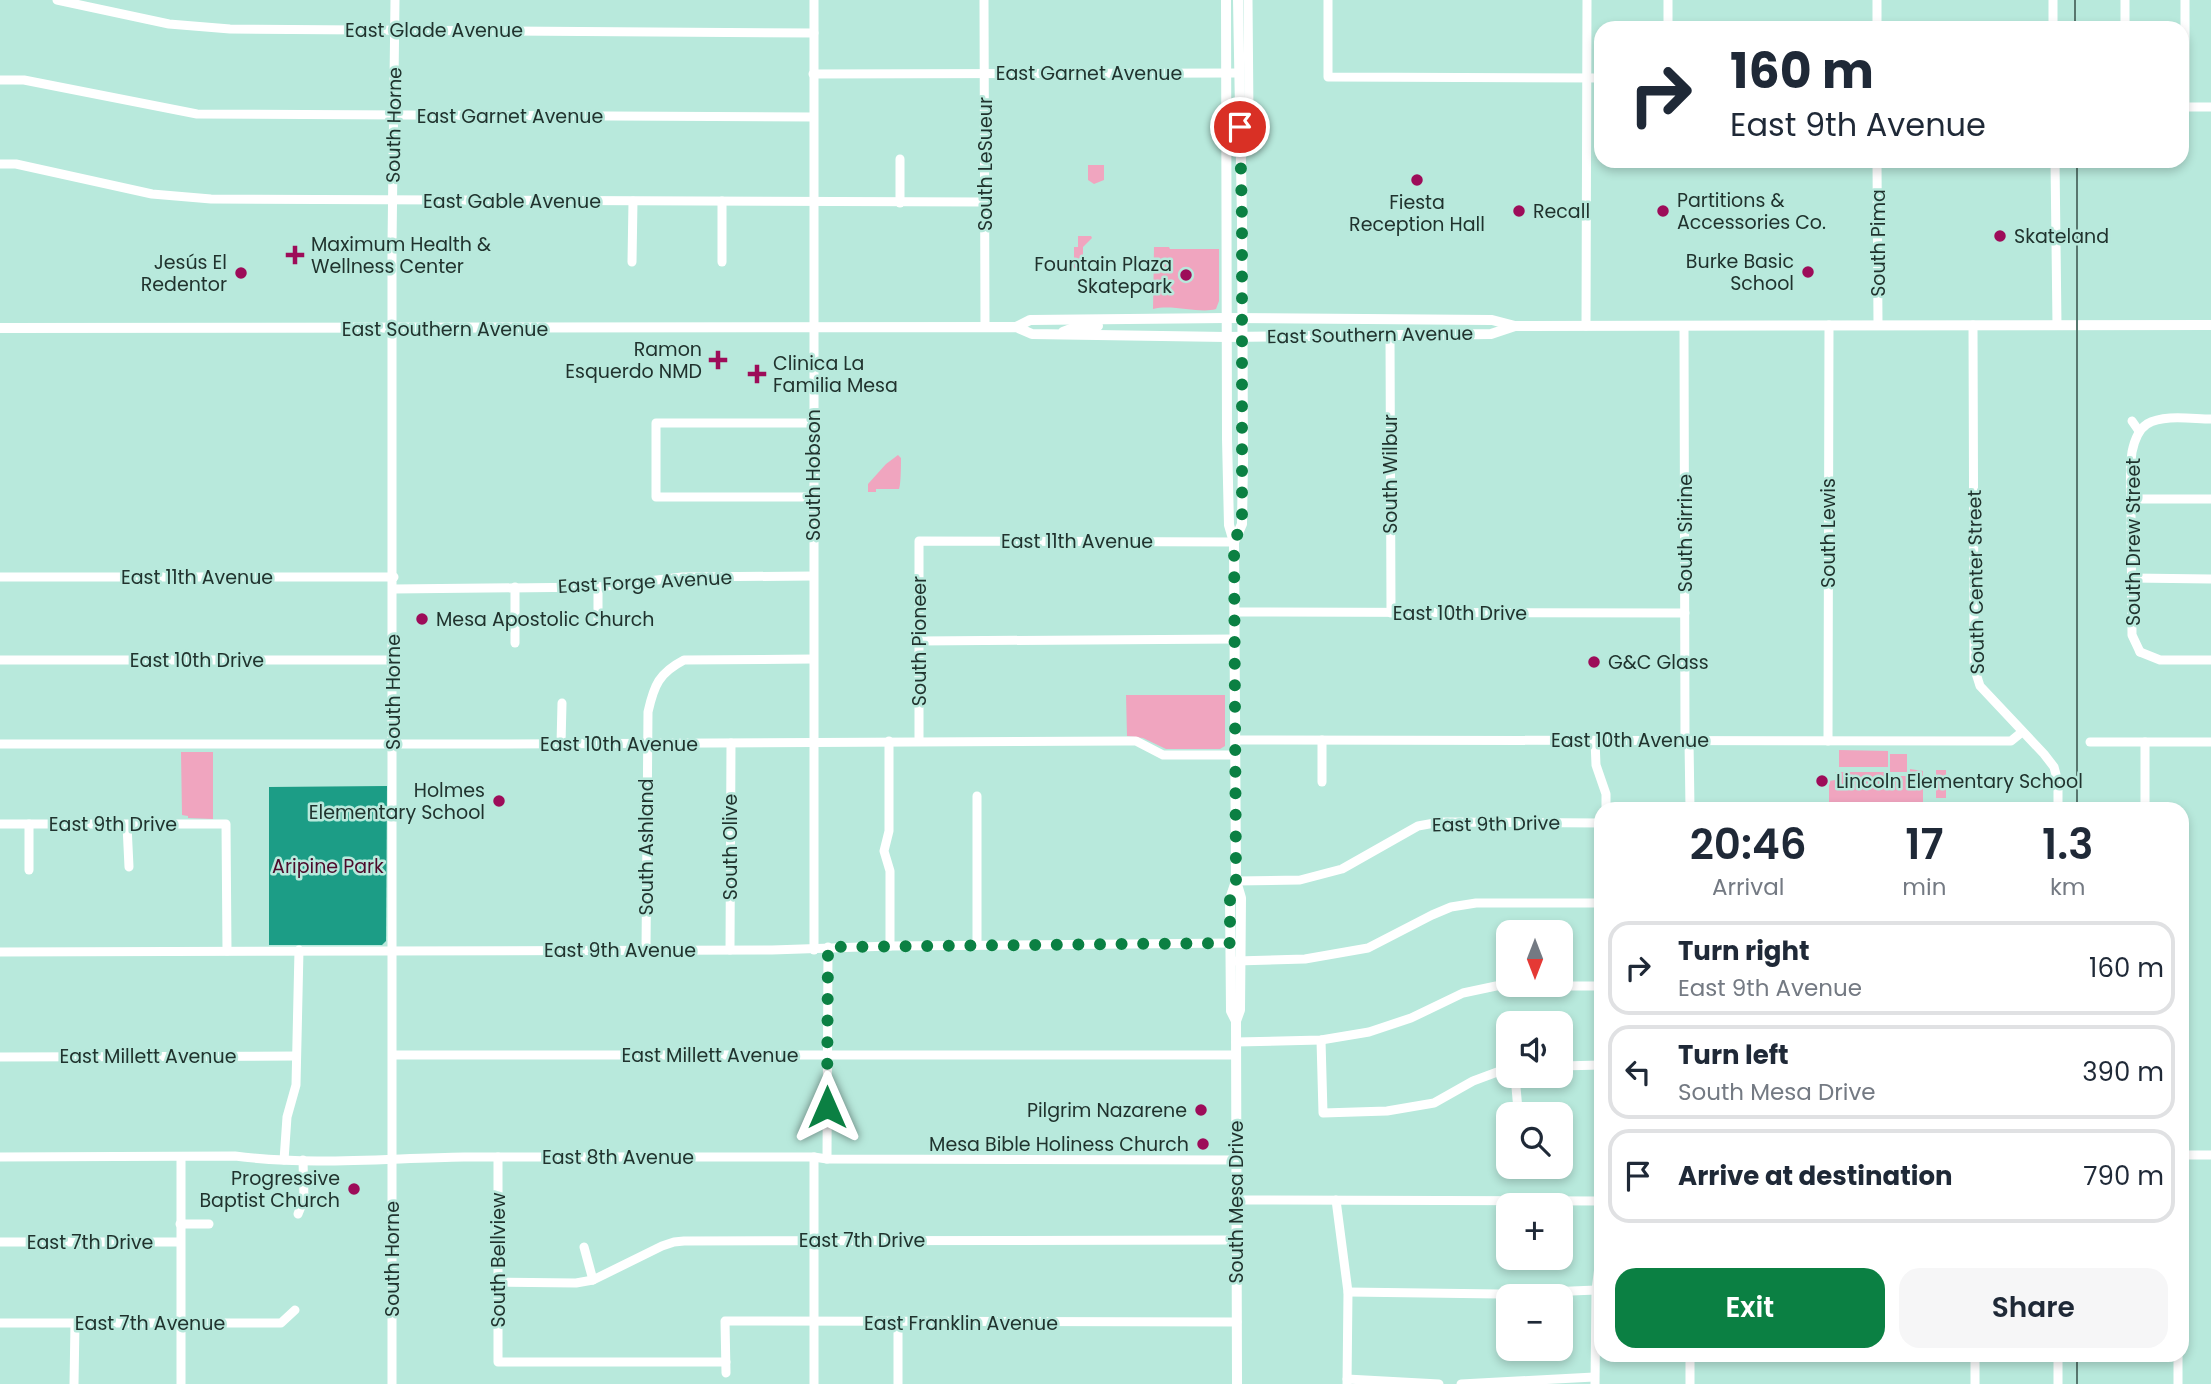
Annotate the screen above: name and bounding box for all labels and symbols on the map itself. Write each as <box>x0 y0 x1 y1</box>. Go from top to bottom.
street label: East Glade Avenue <box>345 17 523 44</box>
street label: East Garnet Avenue <box>996 60 1182 87</box>
street label: South Horne <box>379 67 409 183</box>
street label: South LeSueur <box>972 97 999 231</box>
pin <box>1210 97 1270 157</box>
street label: East Garnet Avenue <box>417 103 603 130</box>
marker: Fiesta Reception Hall <box>1409 172 1425 188</box>
place label: Partitions & Accessories Co. <box>1677 187 1826 236</box>
street label: East Gable Avenue <box>423 188 601 215</box>
place label: Fiesta Reception Hall <box>1349 189 1485 238</box>
street label: South Pima <box>1865 189 1892 297</box>
place label: Recall <box>1533 198 1590 225</box>
marker: Recall <box>1511 203 1527 219</box>
marker: Partitions & Accessories Co. <box>1655 203 1671 219</box>
place label: Skateland <box>2014 223 2109 250</box>
marker: Skateland <box>1992 228 2008 244</box>
place label: Maximum Health & Wellness Center <box>311 231 491 280</box>
marker: Maximum Health & Wellness Center <box>285 245 305 265</box>
place label: Burke Basic School <box>1686 248 1794 297</box>
place label: Jesús El Redentor <box>141 249 227 298</box>
place label: Fountain Plaza Skatepark <box>1034 251 1172 300</box>
marker: Burke Basic School <box>1800 264 1816 280</box>
marker: Jesús El Redentor <box>233 265 249 281</box>
marker: Fountain Plaza Skatepark <box>1178 267 1194 283</box>
street label: East Southern Avenue <box>342 316 548 343</box>
street label: East Southern Avenue <box>1267 320 1473 350</box>
place label: Ramon Esquerdo NMD <box>565 336 702 385</box>
marker: Ramon Esquerdo NMD <box>708 350 728 370</box>
place label: Clinica La Familia Mesa <box>773 350 898 399</box>
marker: Clinica La Familia Mesa <box>747 364 767 384</box>
street label: South Hobson <box>800 409 827 541</box>
street label: South Wilbur <box>1377 414 1404 534</box>
street label: South Drew Street <box>2120 458 2147 626</box>
street label: South Sirrine <box>1672 474 1699 592</box>
street label: South Lewis <box>1815 478 1842 588</box>
street label: South Center Street <box>1961 489 1991 675</box>
street label: East 11th Avenue <box>1001 528 1153 555</box>
street label: East 11th Avenue <box>121 564 273 591</box>
street label: East Forge Avenue <box>557 564 733 600</box>
street label: South Pioneer <box>906 576 933 706</box>
street label: East 10th Drive <box>1393 600 1527 627</box>
place label: Mesa Apostolic Church <box>436 606 655 633</box>
marker: Mesa Apostolic Church <box>414 611 430 627</box>
street label: South Horne <box>380 634 407 750</box>
street label: East 10th Drive <box>130 647 264 674</box>
place label: G&C Glass <box>1608 649 1709 676</box>
marker: G&C Glass <box>1586 654 1602 670</box>
street label: East 10th Avenue <box>1551 727 1709 754</box>
street label: East 10th Avenue <box>540 731 698 758</box>
place label: Lincoln Elementary School <box>1836 768 2083 795</box>
marker: Lincoln Elementary School <box>1814 773 1830 789</box>
place label: Holmes Elementary School <box>309 777 485 826</box>
street label: South Ashland <box>633 778 660 916</box>
marker: Holmes Elementary School <box>491 793 507 809</box>
street label: South Olive <box>717 794 744 900</box>
street label: East 9th Drive <box>1432 809 1560 839</box>
street label: East 9th Drive <box>49 811 177 838</box>
park label: Aripine Park <box>272 853 384 880</box>
north arrow <box>1496 920 1573 998</box>
street label: East 9th Avenue <box>544 937 696 964</box>
street label: East Millett Avenue <box>622 1042 798 1069</box>
street label: East Millett Avenue <box>60 1043 236 1070</box>
position arrow <box>790 1070 864 1144</box>
place label: Pilgrim Nazarene <box>1027 1097 1187 1124</box>
marker: Pilgrim Nazarene <box>1193 1102 1209 1118</box>
street label: South Mesa Drive <box>1223 1120 1250 1284</box>
place label: Mesa Bible Holiness Church <box>929 1131 1189 1158</box>
marker: Mesa Bible Holiness Church <box>1195 1136 1211 1152</box>
street label: East 8th Avenue <box>542 1144 694 1171</box>
place label: Progressive Baptist Church <box>199 1165 340 1214</box>
marker: Progressive Baptist Church <box>346 1181 362 1197</box>
street label: South Bellview <box>485 1192 512 1328</box>
street label: South Horne <box>379 1201 406 1317</box>
street label: East 7th Drive <box>799 1227 925 1254</box>
street label: East 7th Drive <box>27 1229 153 1256</box>
street label: East 7th Avenue <box>75 1310 225 1337</box>
street label: East Franklin Avenue <box>864 1310 1058 1337</box>

